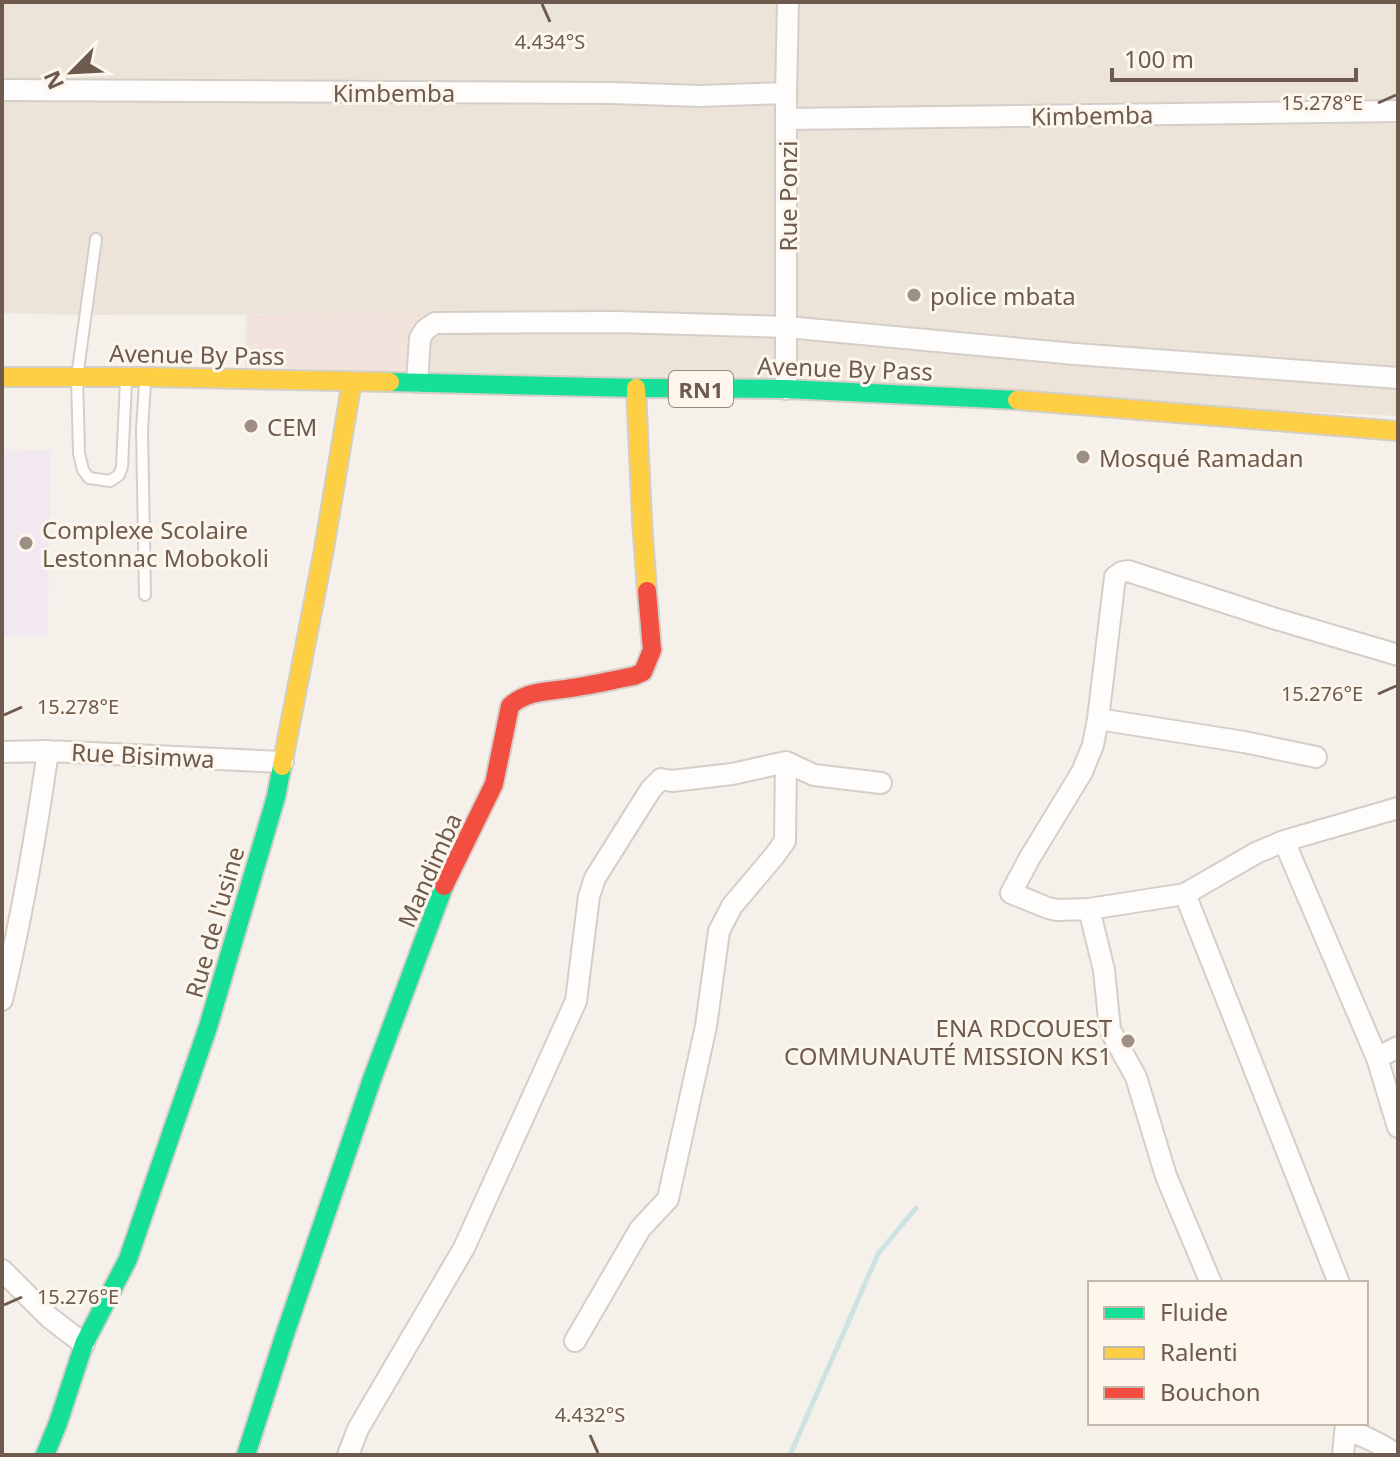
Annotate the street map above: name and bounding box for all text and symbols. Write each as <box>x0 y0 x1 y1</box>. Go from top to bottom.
text: 4.434°S <box>515 28 585 55</box>
north arrow <box>32 32 112 112</box>
scale bar <box>1112 32 1356 82</box>
text: 100 m <box>1124 42 1194 75</box>
text: N <box>35 66 70 95</box>
street label: Kimbemba <box>333 76 455 109</box>
text: 15.278°E <box>1281 89 1363 116</box>
street label: Kimbemba <box>1030 97 1154 133</box>
street label: Rue Ponzi <box>771 141 804 251</box>
place label: police mbata <box>930 279 1076 312</box>
marker: police mbata <box>905 286 923 304</box>
street label: Avenue By Pass <box>109 336 285 372</box>
street label: Avenue By Pass <box>757 348 933 388</box>
road number: RN1 <box>669 371 733 407</box>
place label: CEM <box>267 410 317 443</box>
marker: CEM <box>242 417 260 435</box>
place label: Mosqué Ramadan <box>1099 441 1304 474</box>
marker: Mosqué Ramadan <box>1074 448 1092 466</box>
place label: Complexe Scolaire Lestonnac Mobokoli <box>42 513 269 574</box>
marker: Complexe Scolaire Lestonnac Mobokoli <box>17 534 35 552</box>
text: 15.276°E <box>1281 680 1363 707</box>
text: 15.278°E <box>37 693 119 720</box>
street label: Rue Bisimwa <box>70 735 216 775</box>
street label: Mandimba <box>389 808 469 932</box>
street label: Rue de l'usine <box>177 843 251 1001</box>
place label: ENA RDCOUEST COMMUNAUTÉ MISSION KS1 <box>784 1011 1113 1072</box>
marker: ENA RDCOUEST COMMUNAUTÉ MISSION KS1 <box>1119 1032 1137 1050</box>
legend <box>1088 1281 1368 1425</box>
text: 15.276°E <box>37 1283 119 1310</box>
text: Fluide <box>1160 1295 1228 1328</box>
text: Ralenti <box>1160 1335 1238 1368</box>
text: Bouchon <box>1160 1375 1261 1408</box>
text: 4.432°S <box>555 1401 625 1428</box>

